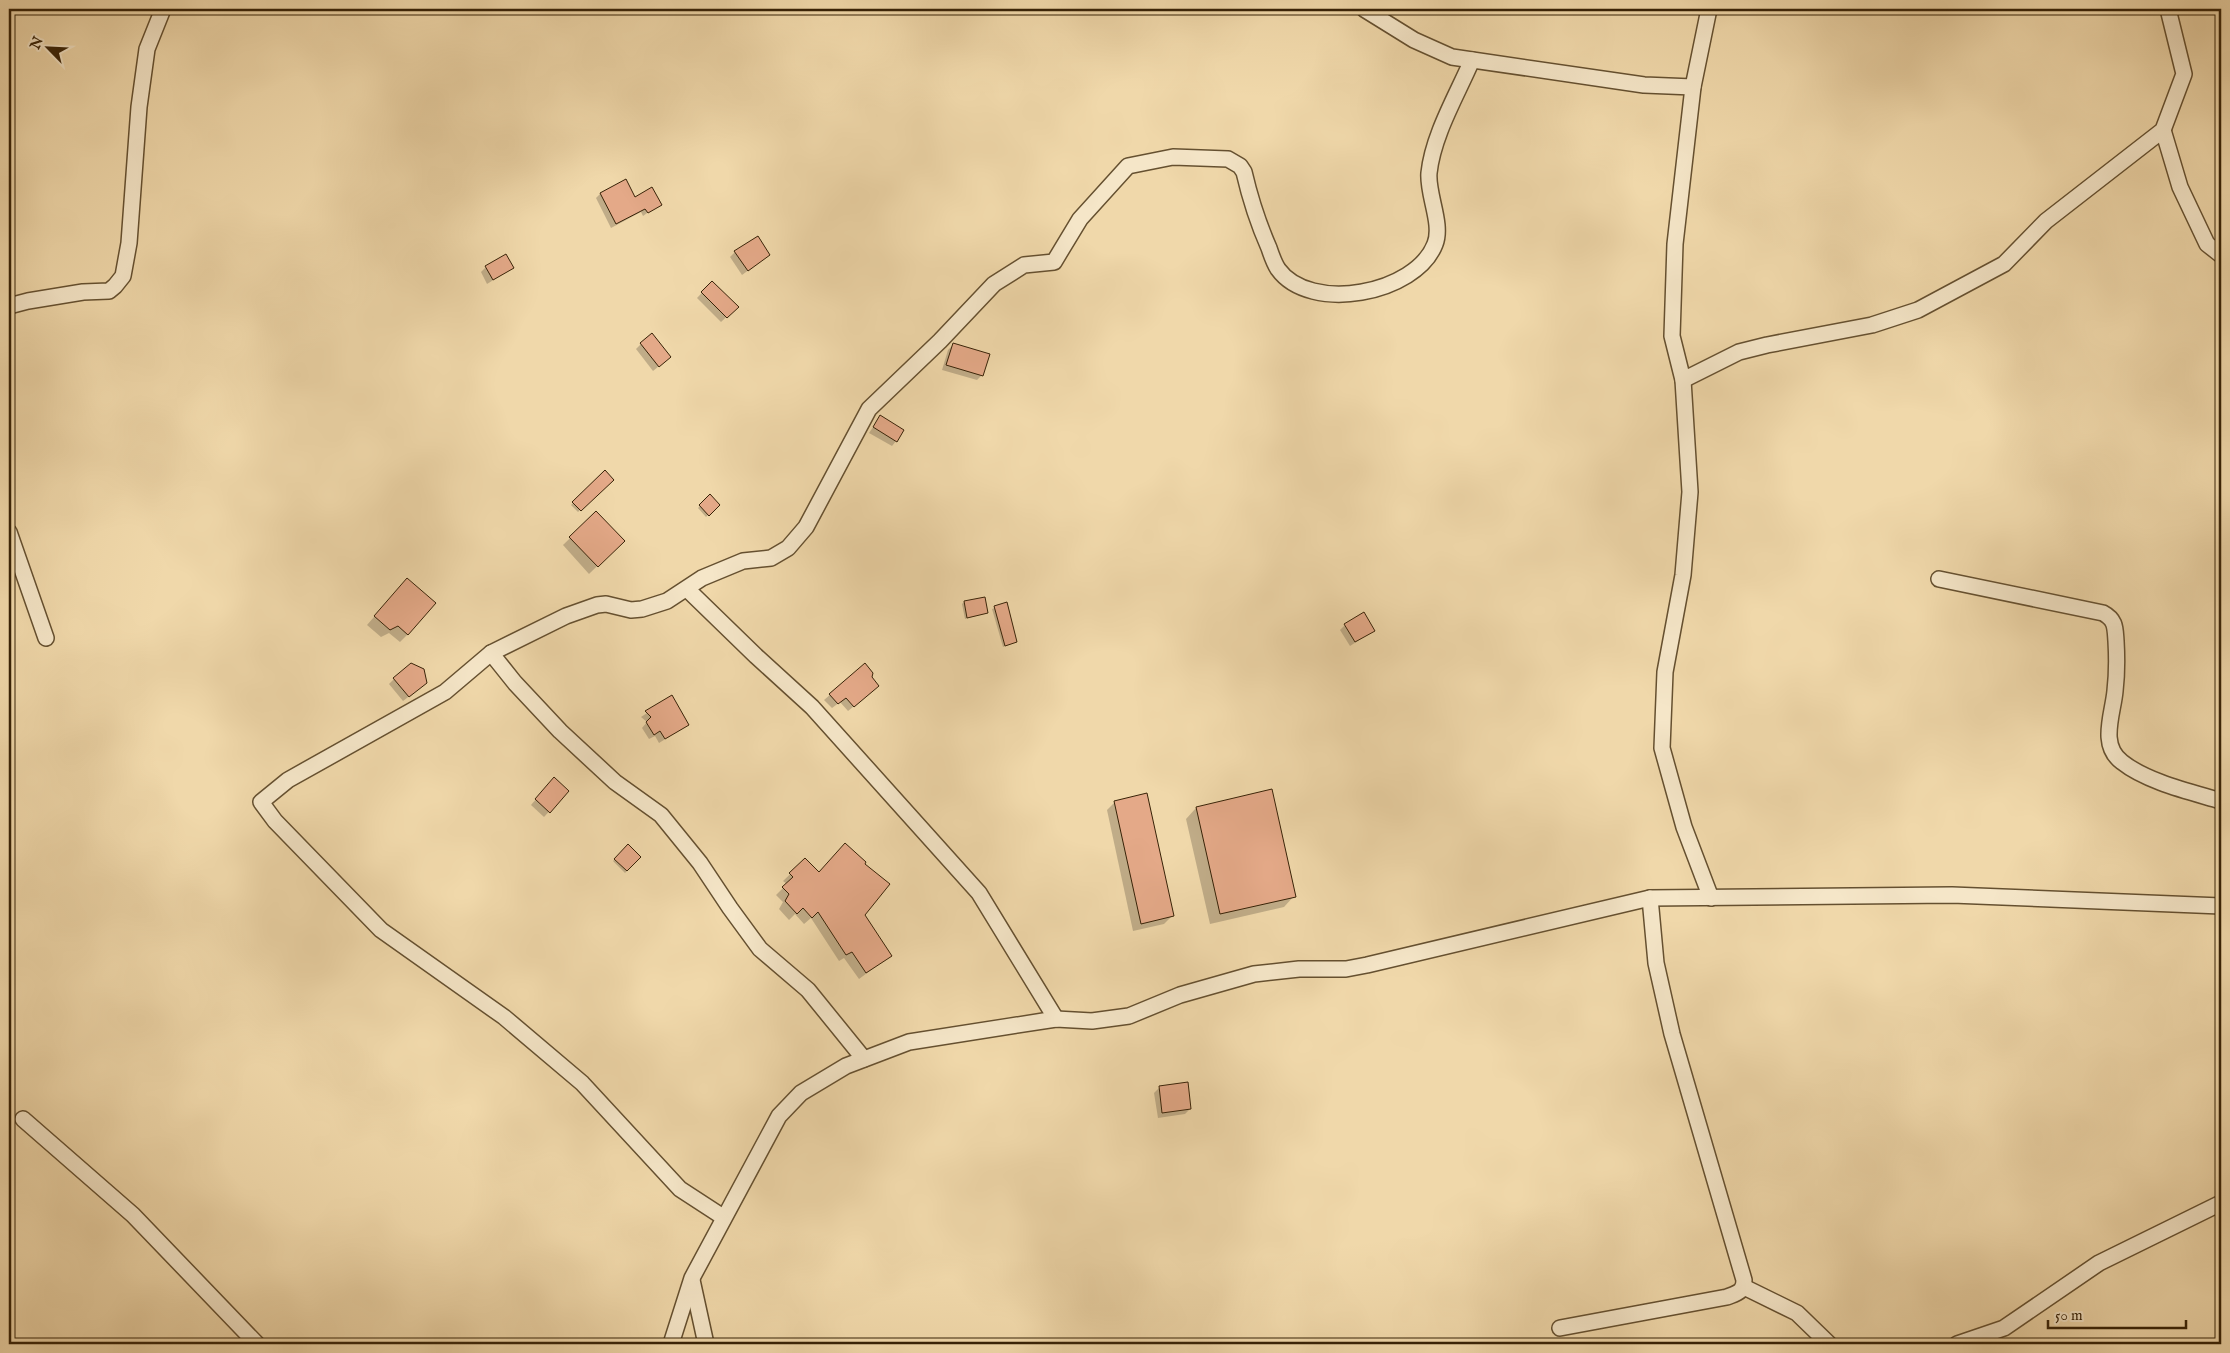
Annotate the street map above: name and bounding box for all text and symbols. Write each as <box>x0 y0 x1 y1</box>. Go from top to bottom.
north arrow <box>22 22 72 72</box>
text: N <box>26 34 48 53</box>
scale bar <box>2048 1298 2185 1330</box>
text: 50 m <box>2055 1306 2083 1325</box>

